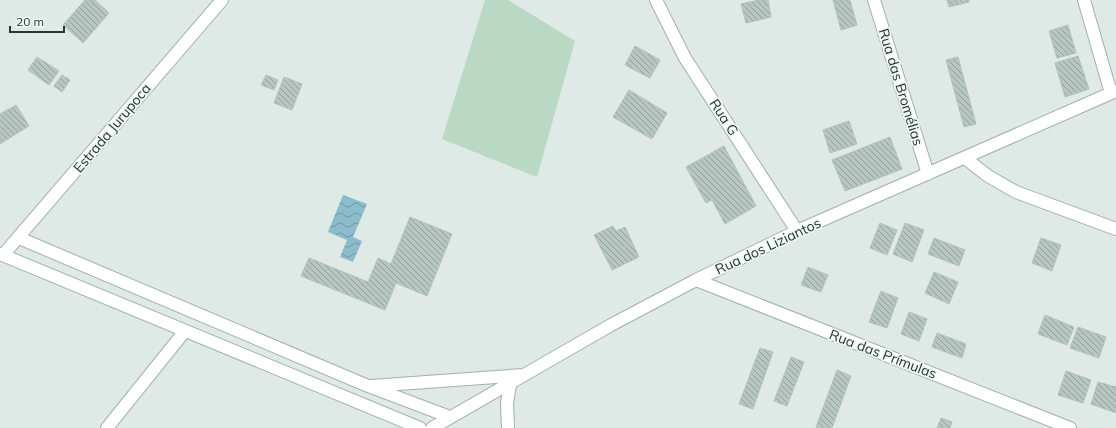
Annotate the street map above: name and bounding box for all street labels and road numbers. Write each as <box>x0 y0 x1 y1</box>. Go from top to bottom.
street label: Rua das Bromélias <box>875 26 927 148</box>
street label: Estrada Jurupoca <box>69 80 155 176</box>
street label: Rua G <box>706 95 742 139</box>
street label: Rua dos Liziantos <box>712 214 824 278</box>
street label: Rua das Prímulas <box>827 325 939 383</box>

